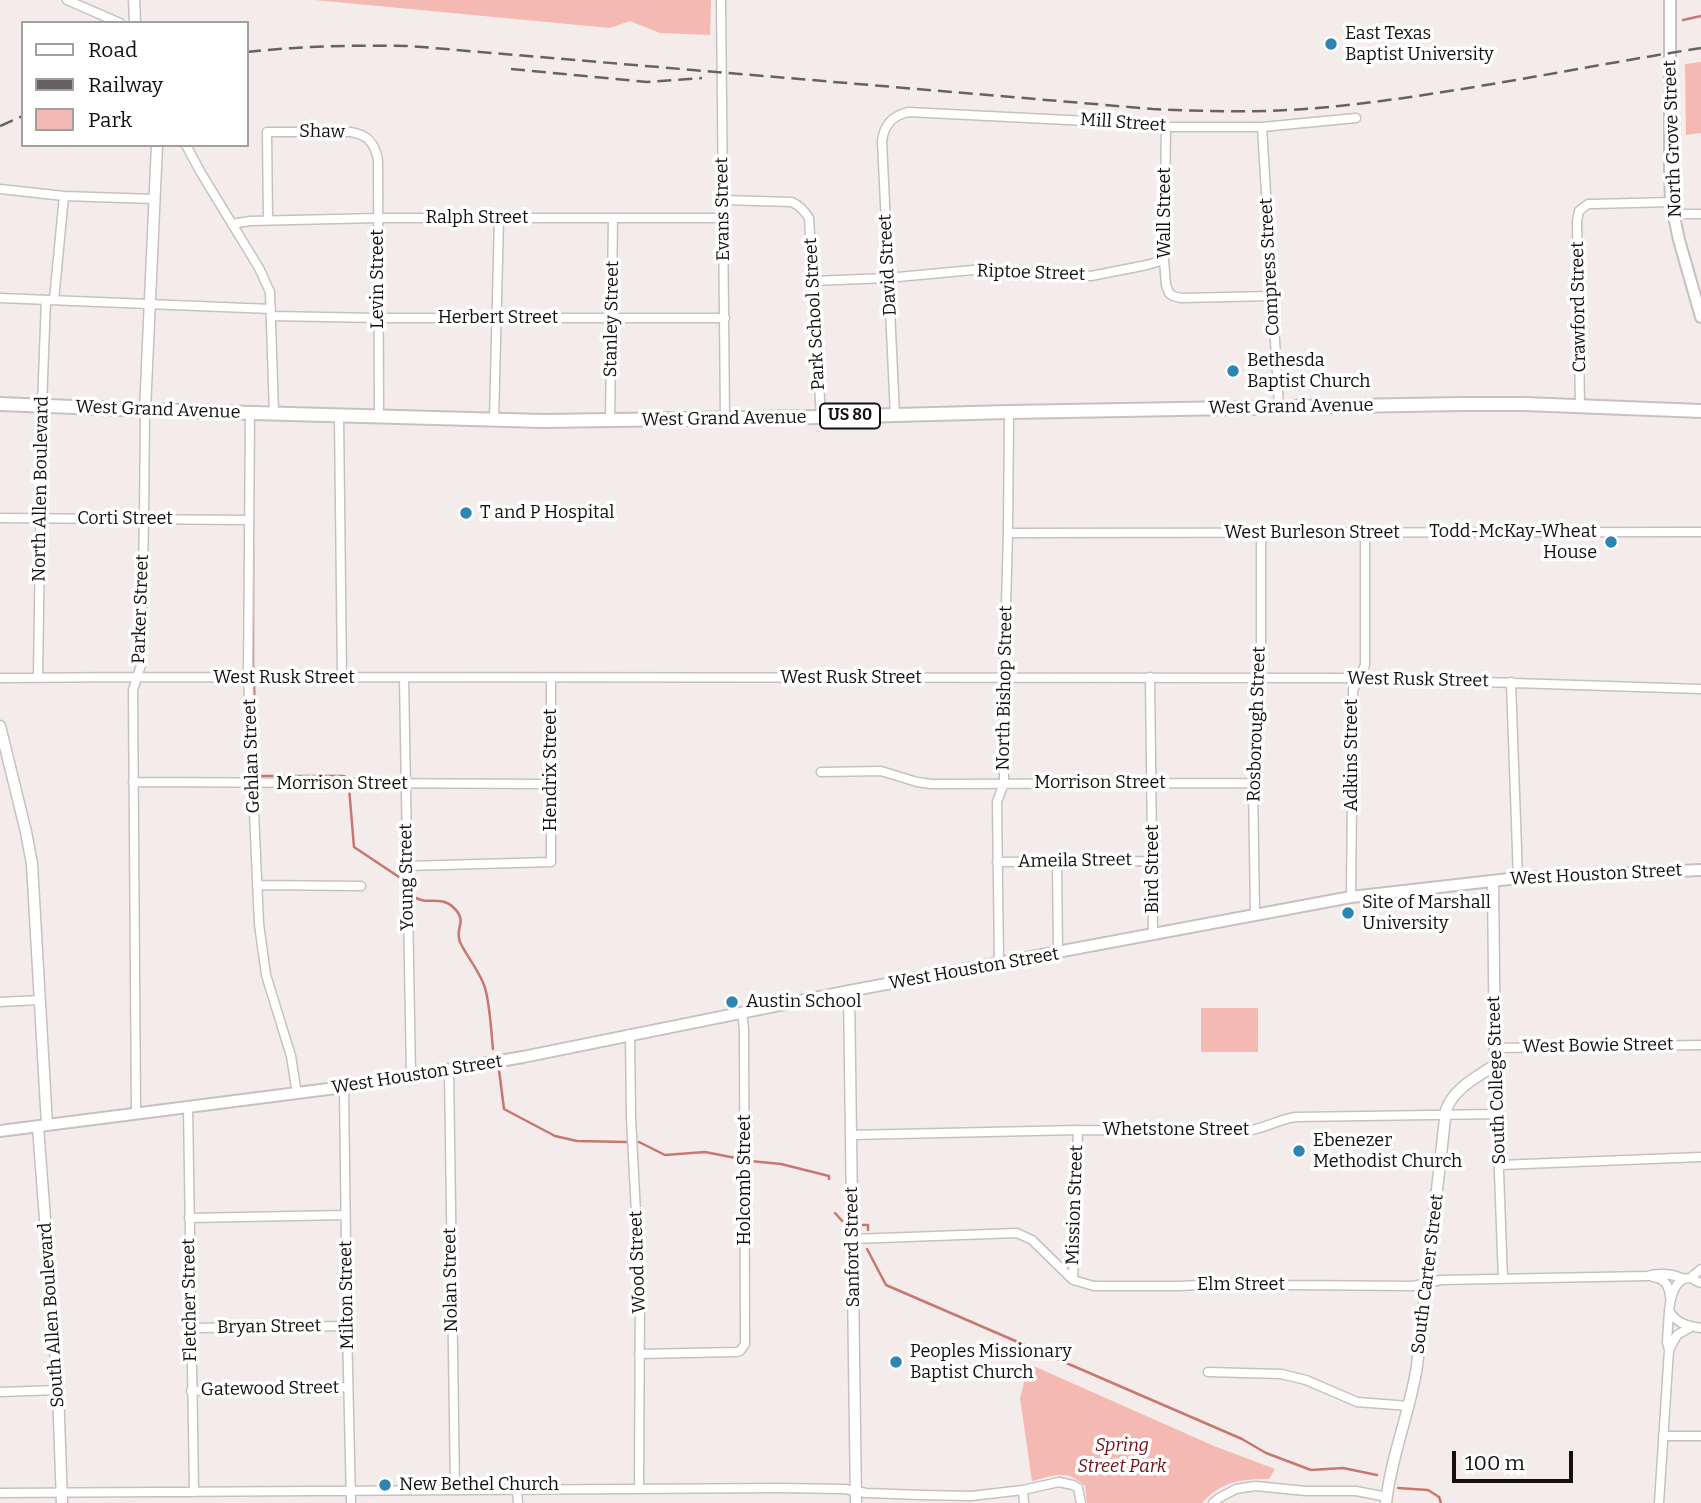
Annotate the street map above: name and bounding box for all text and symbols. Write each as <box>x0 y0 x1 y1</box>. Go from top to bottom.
legend <box>21 21 248 147</box>
place label: East Texas Baptist University <box>1345 23 1494 66</box>
marker: East Texas Baptist University <box>1323 36 1339 52</box>
text: Road <box>88 37 137 63</box>
street label: North Grove Street <box>1659 60 1687 218</box>
text: Railway <box>88 72 163 98</box>
text: Park <box>88 107 132 133</box>
street label: Mill Street <box>1079 109 1167 137</box>
street label: Shaw <box>299 121 345 143</box>
street label: Evans Street <box>711 157 735 261</box>
street label: Wall Street <box>1154 167 1176 259</box>
street label: Compress Street <box>1256 197 1284 337</box>
street label: Ralph Street <box>426 207 528 229</box>
street label: David Street <box>875 214 901 316</box>
street label: Levin Street <box>367 229 389 329</box>
street label: Park School Street <box>800 237 830 391</box>
street label: Crawford Street <box>1567 241 1591 373</box>
street label: Stanley Street <box>600 260 624 378</box>
street label: Riptoe Street <box>976 260 1086 286</box>
street label: Herbert Street <box>438 307 558 329</box>
place label: Bethesda Baptist Church <box>1247 350 1370 392</box>
marker: Bethesda Baptist Church <box>1225 363 1241 379</box>
street label: West Grand Avenue <box>1208 395 1374 419</box>
street label: North Allen Boulevard <box>29 396 53 582</box>
street label: West Grand Avenue <box>75 396 241 424</box>
road number: US 80 <box>820 404 880 428</box>
street label: West Grand Avenue <box>641 407 807 431</box>
place label: T and P Hospital <box>480 502 614 524</box>
marker: T and P Hospital <box>458 505 474 521</box>
street label: Corti Street <box>77 508 173 530</box>
place label: Todd-McKay-Wheat House <box>1429 521 1597 564</box>
street label: West Burleson Street <box>1224 522 1400 544</box>
marker: Todd-McKay-Wheat House <box>1603 534 1619 550</box>
street label: Parker Street <box>128 554 154 664</box>
street label: North Bishop Street <box>993 605 1017 771</box>
street label: Rosborough Street <box>1243 646 1271 802</box>
street label: West Rusk Street <box>213 667 355 689</box>
street label: West Rusk Street <box>780 667 922 689</box>
street label: West Rusk Street <box>1347 668 1489 692</box>
street label: Gehlan Street <box>239 698 265 814</box>
street label: Adkins Street <box>1341 699 1363 811</box>
street label: Hendrix Street <box>540 708 562 832</box>
street label: Morrison Street <box>1034 772 1166 794</box>
street label: Morrison Street <box>276 773 408 795</box>
street label: Young Street <box>395 823 419 931</box>
street label: Bird Street <box>1142 824 1164 914</box>
street label: Ameila Street <box>1018 849 1132 873</box>
street label: West Houston Street <box>1509 860 1683 890</box>
place label: Site of Marshall University <box>1362 892 1491 934</box>
marker: Site of Marshall University <box>1340 905 1356 921</box>
street label: West Houston Street <box>887 943 1061 995</box>
place label: Austin School <box>746 991 861 1013</box>
marker: Austin School <box>724 994 740 1010</box>
street label: South College Street <box>1483 995 1511 1165</box>
street label: West Bowie Street <box>1522 1034 1674 1058</box>
street label: West Houston Street <box>330 1051 504 1099</box>
street label: Holcomb Street <box>734 1115 756 1245</box>
street label: Whetstone Street <box>1103 1119 1249 1141</box>
place label: Ebenezer Methodist Church <box>1313 1130 1462 1172</box>
marker: Ebenezer Methodist Church <box>1291 1143 1307 1159</box>
street label: Mission Street <box>1062 1145 1088 1265</box>
street label: Sanford Street <box>841 1186 865 1308</box>
street label: South Carter Street <box>1407 1193 1449 1355</box>
street label: Wood Street <box>625 1210 651 1314</box>
street label: South Allen Boulevard <box>35 1222 69 1408</box>
street label: Nolan Street <box>439 1227 463 1333</box>
street label: Fletcher Street <box>178 1238 202 1362</box>
street label: Milton Street <box>335 1240 359 1350</box>
street label: Elm Street <box>1197 1274 1285 1296</box>
street label: Bryan Street <box>217 1315 321 1339</box>
place label: Peoples Missionary Baptist Church <box>910 1341 1072 1384</box>
marker: Peoples Missionary Baptist Church <box>888 1354 904 1370</box>
street label: Gatewood Street <box>201 1377 339 1401</box>
park label: Spring Street Park <box>1077 1435 1167 1478</box>
scale bar <box>1456 1436 1577 1480</box>
text: 100 m <box>1465 1450 1525 1476</box>
place label: New Bethel Church <box>399 1474 559 1496</box>
marker: New Bethel Church <box>377 1477 393 1493</box>

